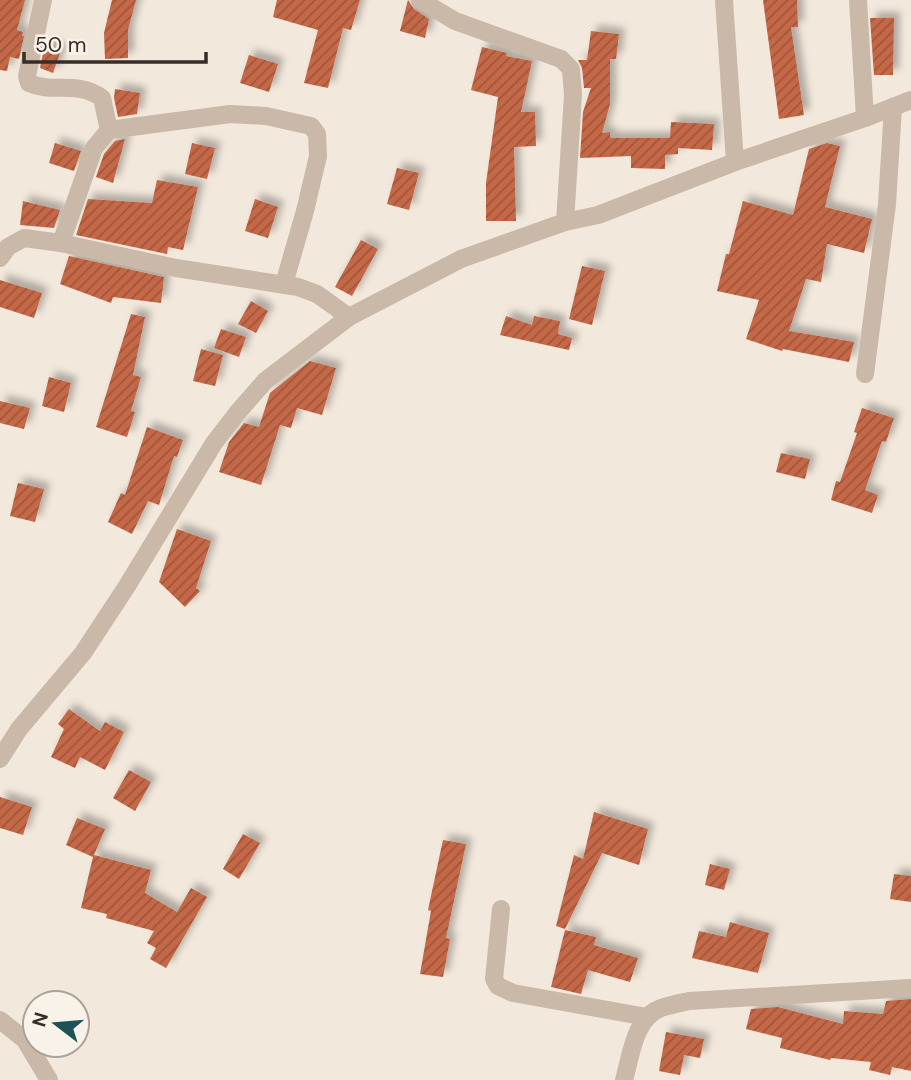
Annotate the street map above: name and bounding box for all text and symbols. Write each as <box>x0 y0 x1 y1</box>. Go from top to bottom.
scale bar <box>24 21 206 65</box>
text: 50 m <box>35 31 86 59</box>
north arrow <box>21 989 91 1059</box>
text: N <box>26 1009 54 1030</box>

